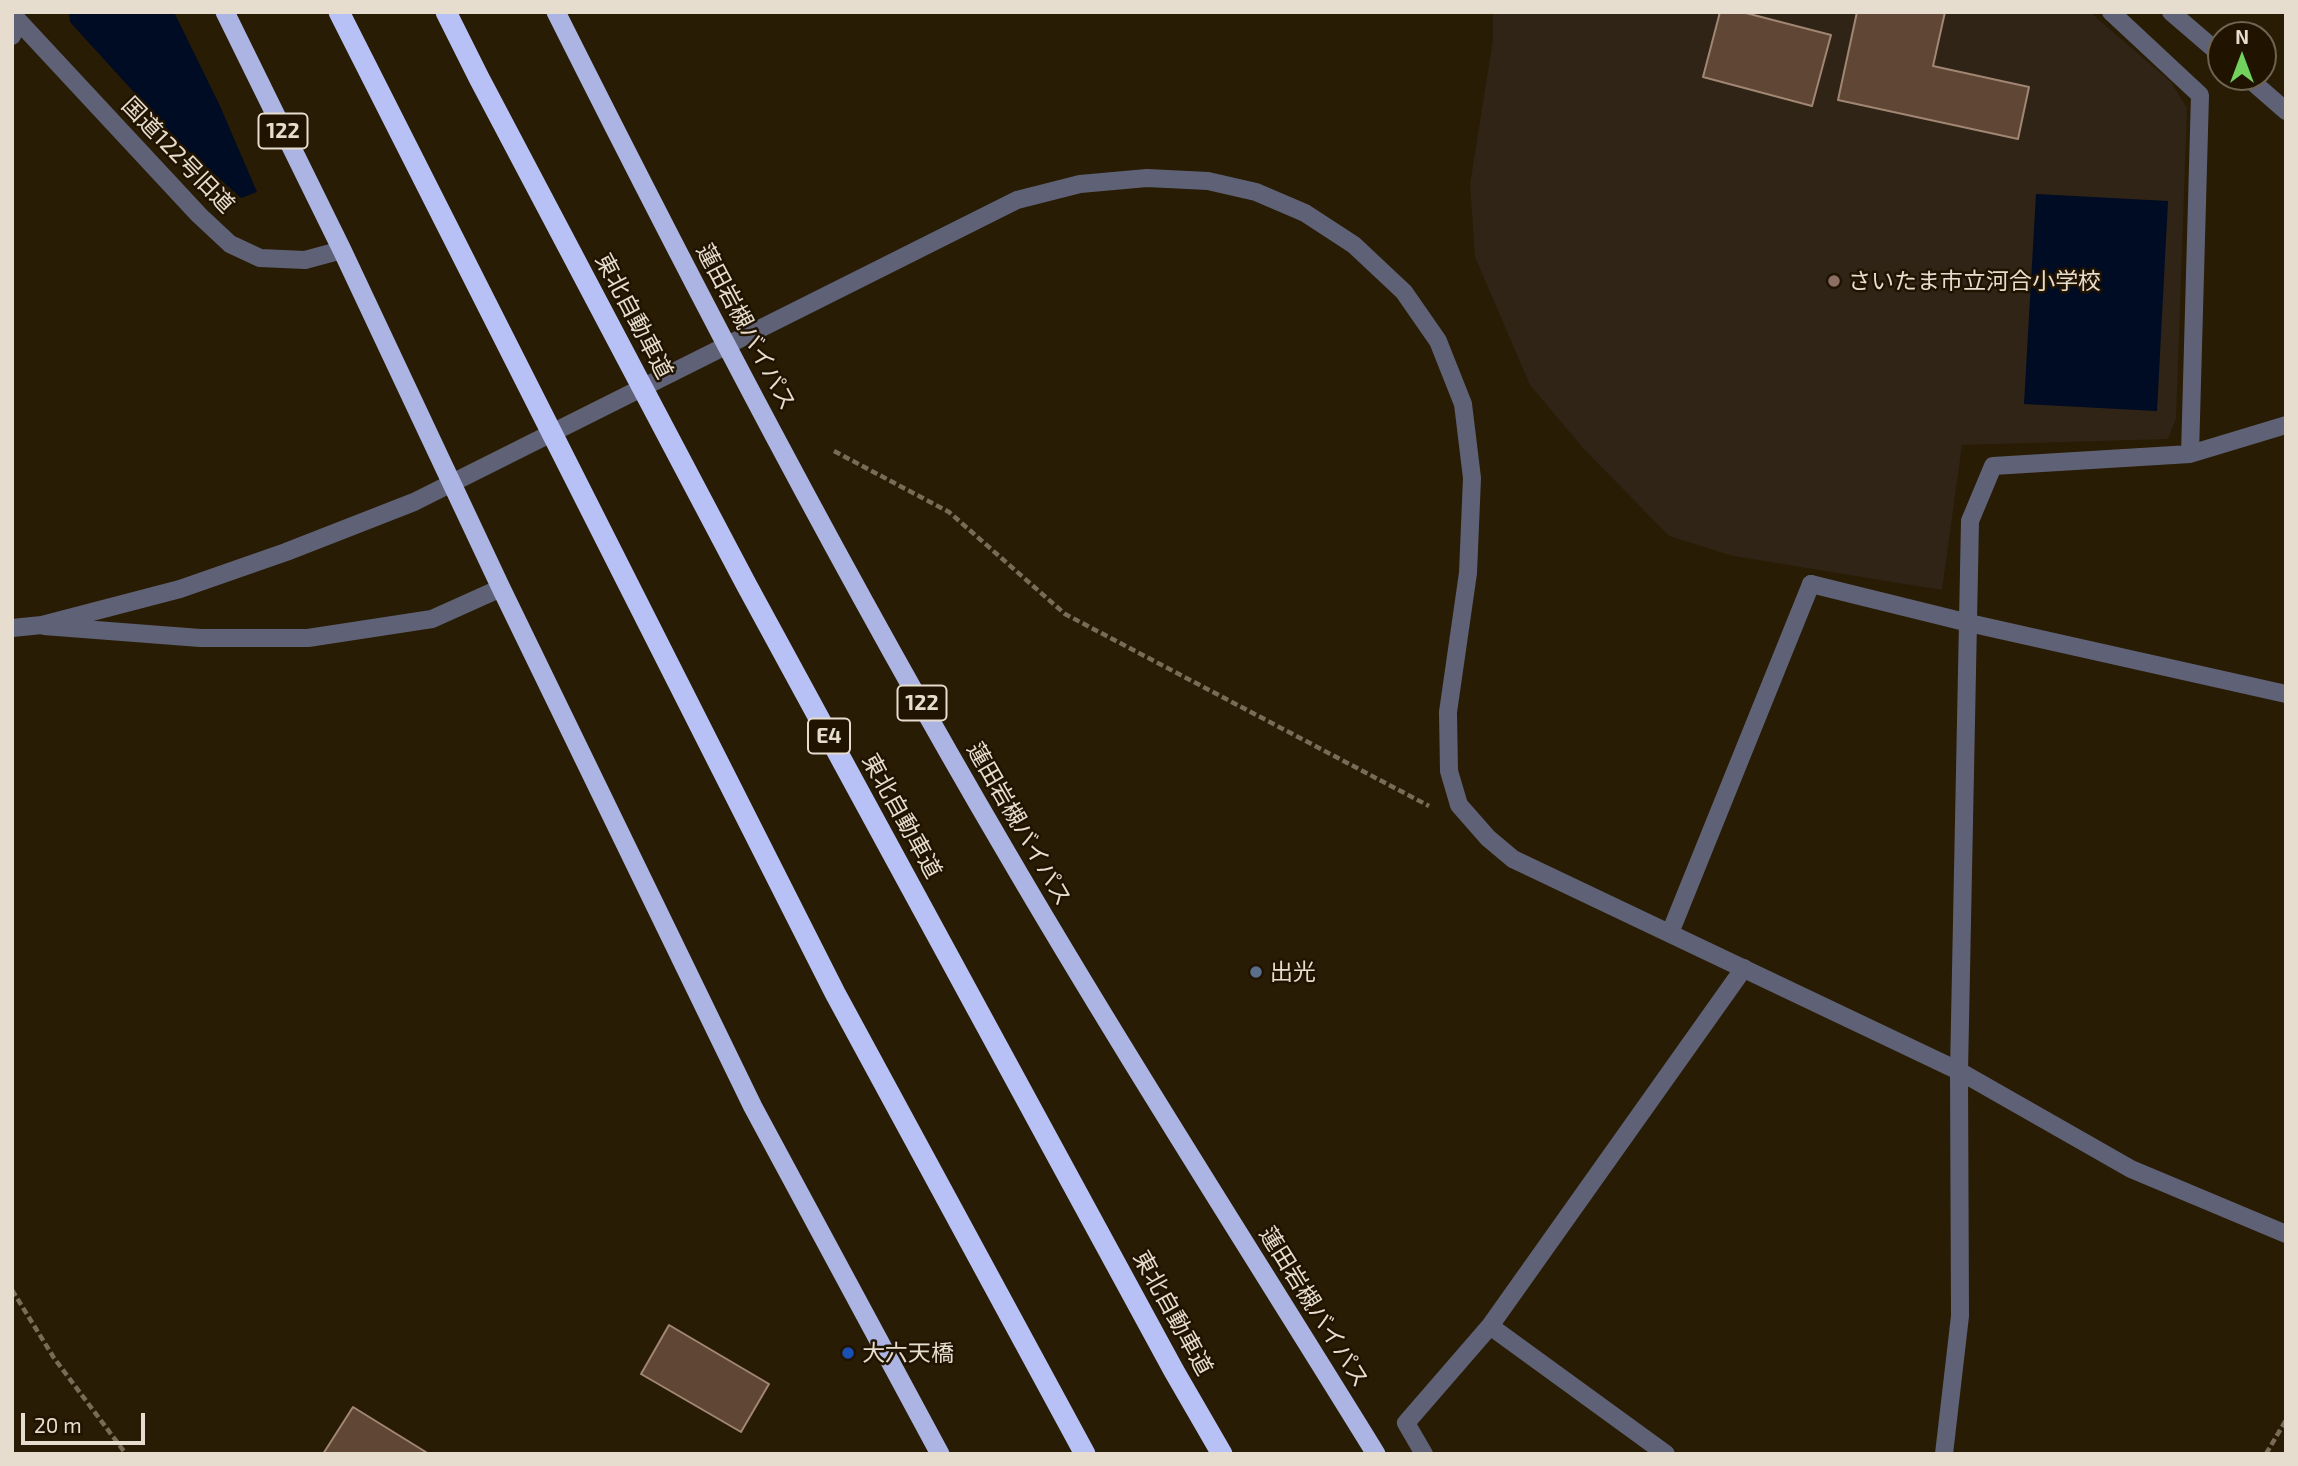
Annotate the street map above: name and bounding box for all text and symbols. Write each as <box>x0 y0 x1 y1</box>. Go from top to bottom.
north arrow <box>2207 21 2277 91</box>
text: N <box>2235 25 2249 48</box>
street label: 国道122号旧道 <box>116 91 240 219</box>
road number: 122 <box>258 114 308 148</box>
street label: 蓮田岩槻バイパス <box>691 239 801 415</box>
street label: 東北自動車道 <box>589 249 679 383</box>
place label: さいたま市立河合小学校 <box>1848 267 2101 295</box>
marker: さいたま市立河合小学校 <box>1826 273 1842 289</box>
road number: 122 <box>898 686 946 720</box>
road number: E4 <box>808 718 850 754</box>
street label: 蓮田岩槻バイパス <box>961 737 1077 911</box>
street label: 東北自動車道 <box>856 749 948 883</box>
place label: 出光 <box>1270 958 1316 986</box>
marker: 出光 <box>1248 964 1264 980</box>
street label: 蓮田岩槻バイパス <box>1254 1222 1374 1392</box>
street label: 東北自動車道 <box>1127 1246 1219 1380</box>
place label: 大六天橋 <box>862 1339 954 1367</box>
marker: 大六天橋 <box>840 1345 856 1361</box>
scale bar <box>24 1400 149 1444</box>
text: 20 m <box>34 1412 82 1437</box>

